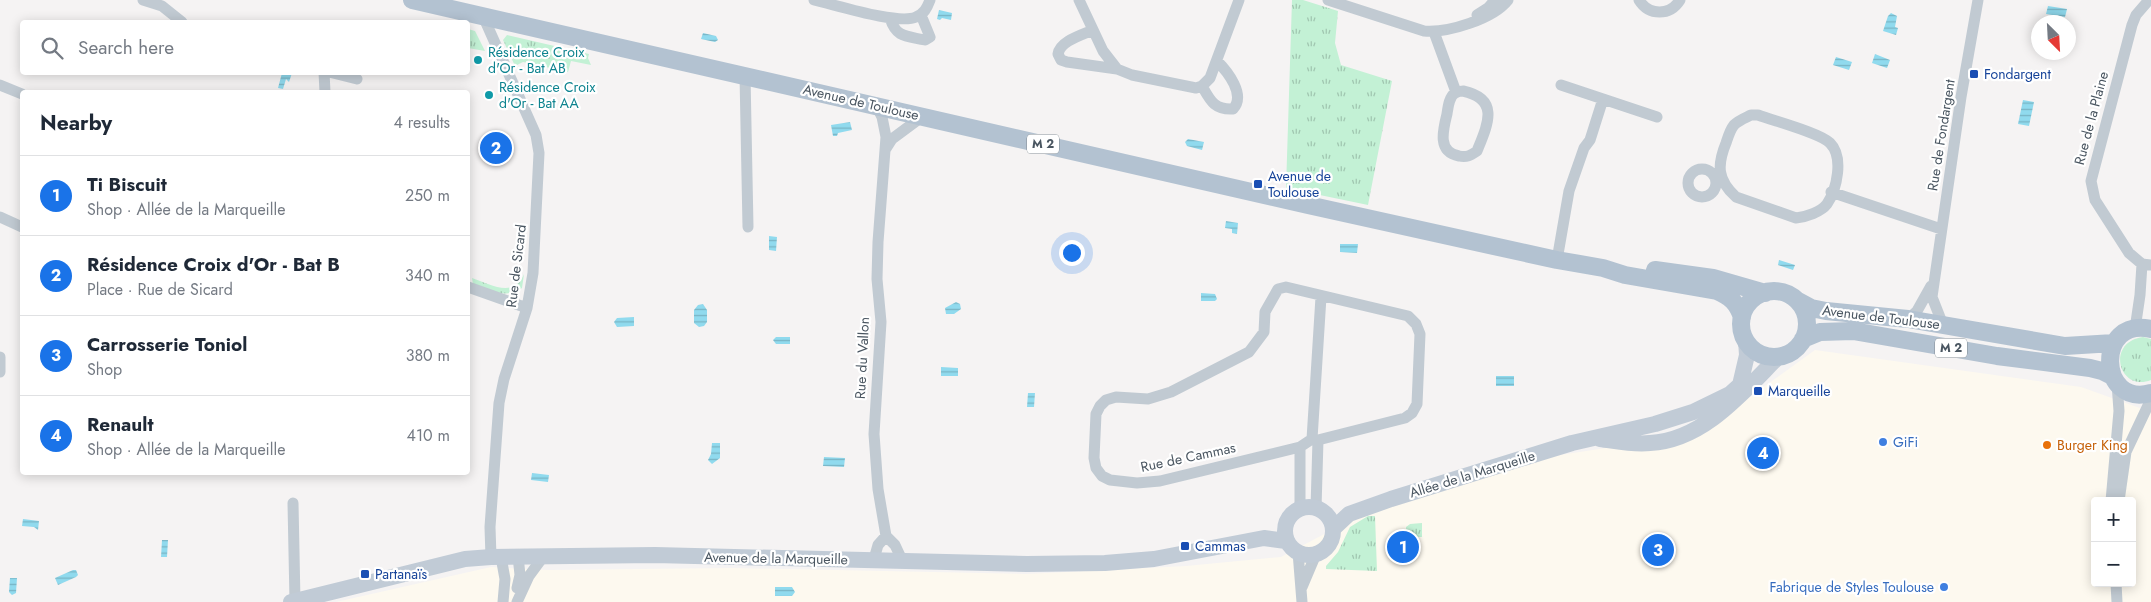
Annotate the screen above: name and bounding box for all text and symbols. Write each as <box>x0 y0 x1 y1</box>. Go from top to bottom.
north arrow <box>2031 15 2076 60</box>
search box <box>20 20 470 75</box>
icon: search <box>38 34 66 62</box>
text: Search here <box>78 34 174 61</box>
place label: Résidence Croix d'Or - Bat AB <box>488 42 584 78</box>
marker: Résidence Croix d'Or - Bat AB <box>472 54 484 66</box>
place label: Fondargent <box>1984 64 2051 84</box>
marker: Fondargent <box>1968 68 1980 80</box>
street label: Rue de la Plaine <box>2069 69 2113 167</box>
place label: Résidence Croix d'Or - Bat AA <box>499 77 595 113</box>
street label: Rue de Fondargent <box>1922 77 1960 192</box>
street label: Avenue de Toulouse <box>801 79 921 125</box>
marker: Résidence Croix d'Or - Bat AA <box>483 89 495 101</box>
text: Nearby <box>40 108 112 138</box>
text: 4 results <box>394 111 450 134</box>
pin: 2 <box>480 129 512 167</box>
road number: M 2 <box>1027 134 1059 154</box>
place label: Avenue de Toulouse <box>1268 166 1331 202</box>
text: Ti Biscuit <box>87 171 167 198</box>
marker: Avenue de Toulouse <box>1252 178 1264 190</box>
text: 1 <box>52 184 60 207</box>
text: 250 m <box>405 184 450 207</box>
text: Shop · Allée de la Marqueille <box>87 198 285 221</box>
street label: Rue de Sicard <box>501 223 531 309</box>
your location <box>1059 240 1085 266</box>
text: Résidence Croix d'Or - Bat B <box>87 251 340 278</box>
text: 2 <box>51 264 61 287</box>
text: 340 m <box>405 264 450 287</box>
text: Place · Rue de Sicard <box>87 278 233 301</box>
street label: Avenue de Toulouse <box>1821 300 1941 334</box>
street label: Rue du Vallon <box>850 316 874 400</box>
text: Carrosserie Toniol <box>87 331 247 358</box>
road number: M 2 <box>1935 338 1967 358</box>
text: 3 <box>51 344 61 367</box>
text: 380 m <box>406 344 450 367</box>
text: Shop <box>87 358 122 381</box>
place label: Marqueille <box>1768 381 1831 401</box>
marker: Marqueille <box>1752 385 1764 397</box>
text: Renault <box>87 411 153 438</box>
text: 4 <box>50 424 62 447</box>
text: 410 m <box>407 424 450 447</box>
place label: GiFi <box>1893 432 1918 452</box>
pin: 4 <box>1747 434 1779 472</box>
place label: Burger King <box>2057 435 2128 455</box>
marker: GiFi <box>1877 436 1889 448</box>
street label: Rue de Cammas <box>1139 437 1238 477</box>
text: Shop · Allée de la Marqueille <box>87 438 285 461</box>
marker: Burger King <box>2041 439 2053 451</box>
street label: Allée de la Marqueille <box>1407 445 1537 503</box>
map controls <box>2091 497 2136 587</box>
button: + <box>2091 497 2136 542</box>
pin: 1 <box>1387 528 1419 566</box>
pin: 3 <box>1642 531 1674 569</box>
place label: Cammas <box>1195 536 1246 556</box>
marker: Cammas <box>1179 540 1191 552</box>
button: − <box>2091 542 2136 587</box>
street label: Avenue de la Marqueille <box>704 547 848 569</box>
place label: Partanaïs <box>375 564 428 584</box>
marker: Partanaïs <box>359 568 371 580</box>
place label: Fabrique de Styles Toulouse <box>1770 577 1934 597</box>
marker: Fabrique de Styles Toulouse <box>1938 581 1950 593</box>

